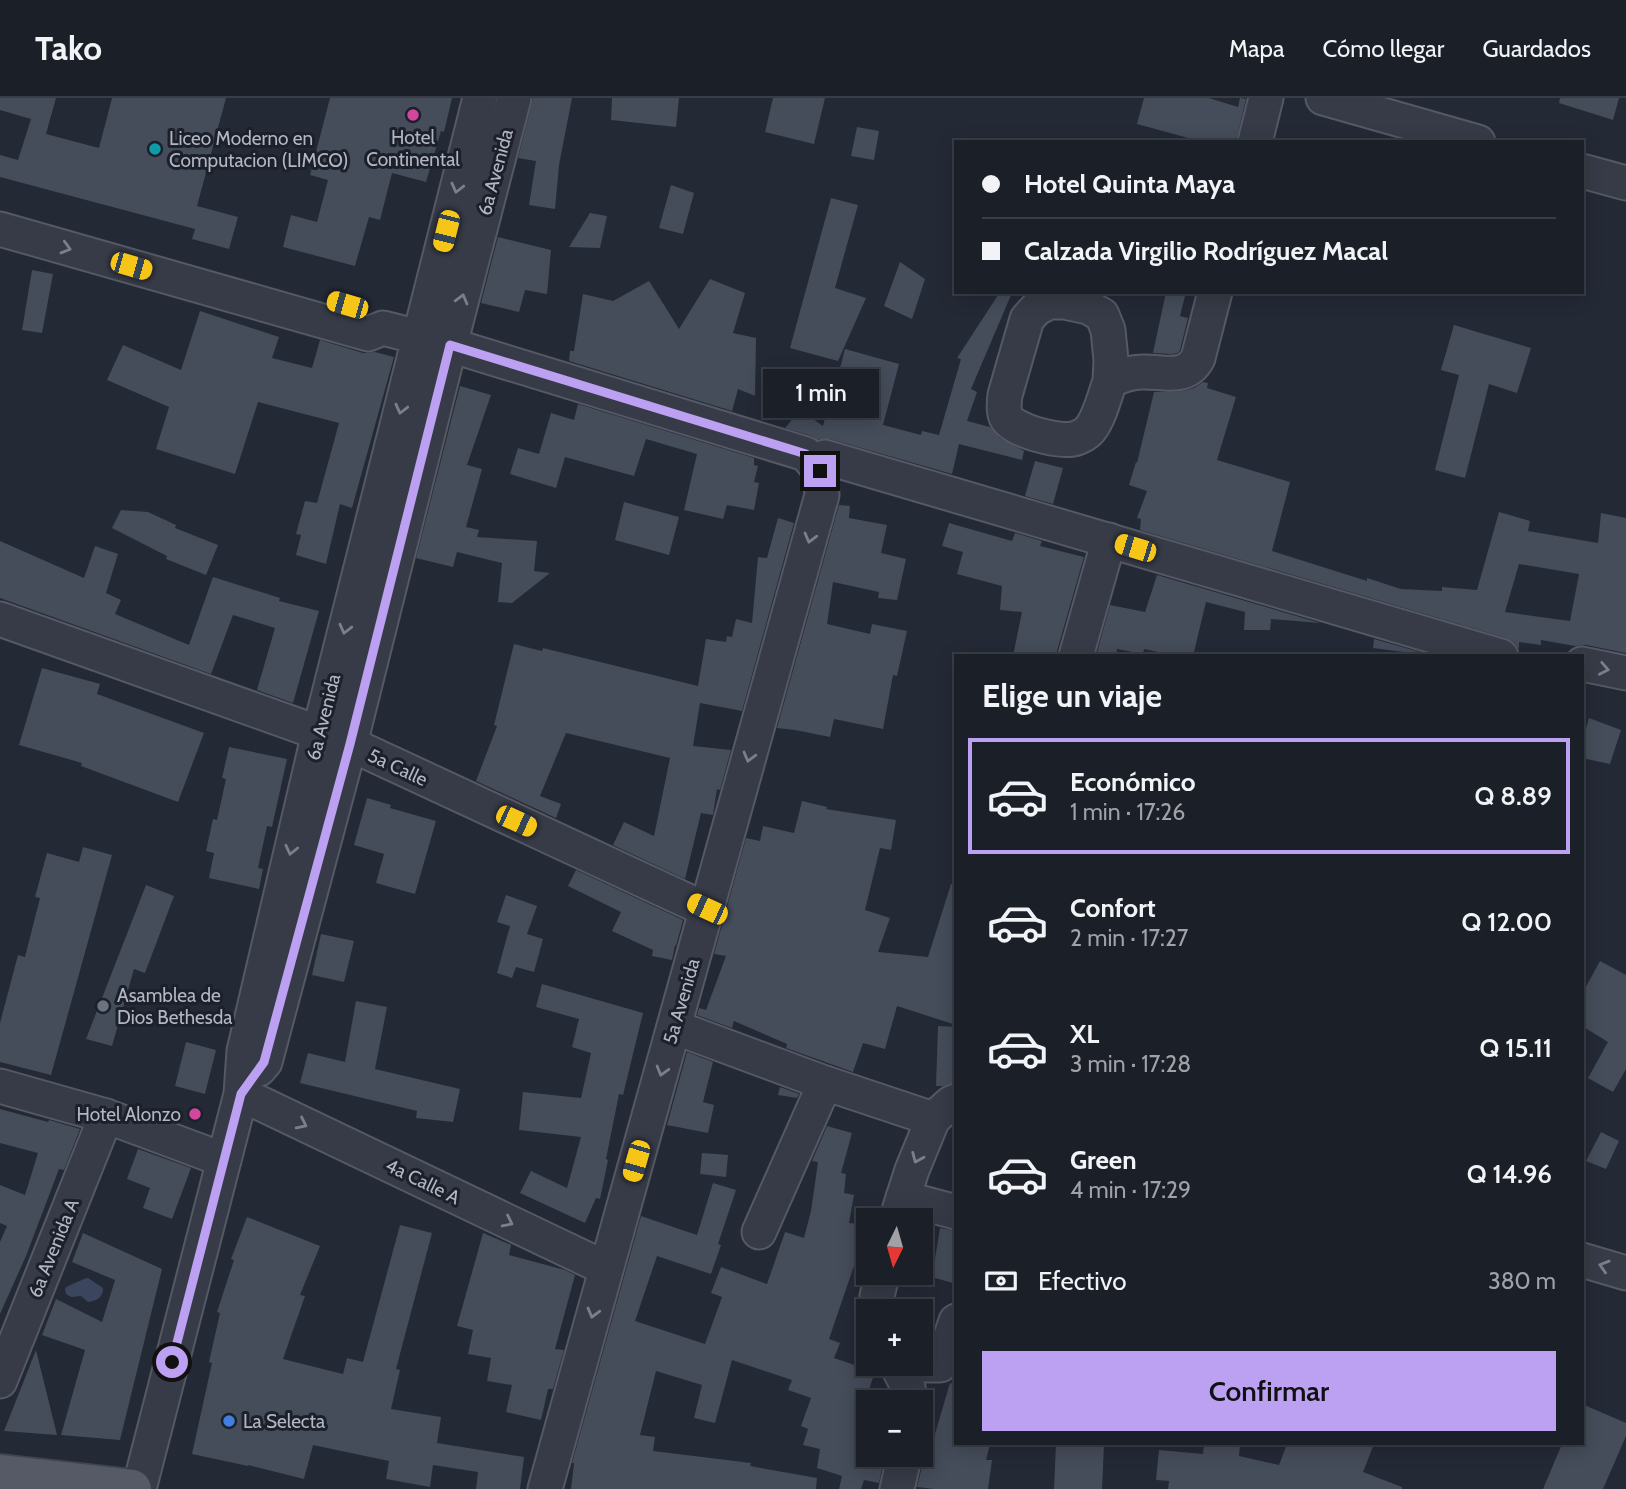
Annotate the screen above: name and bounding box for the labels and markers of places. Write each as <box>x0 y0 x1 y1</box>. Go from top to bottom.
marker: Hotel Continental <box>405 107 421 123</box>
place label: Hotel Continental <box>366 126 460 171</box>
place label: Liceo Moderno en Computacion (LIMCO) <box>169 127 348 172</box>
marker: Liceo Moderno en Computacion (LIMCO) <box>147 141 163 157</box>
place label: Asamblea de Dios Bethesda <box>117 984 232 1029</box>
marker: Asamblea de Dios Bethesda <box>95 998 111 1014</box>
place label: Hotel Alonzo <box>76 1103 181 1126</box>
marker: Hotel Alonzo <box>187 1106 203 1122</box>
place label: La Selecta <box>243 1410 325 1433</box>
marker: La Selecta <box>221 1413 237 1429</box>

